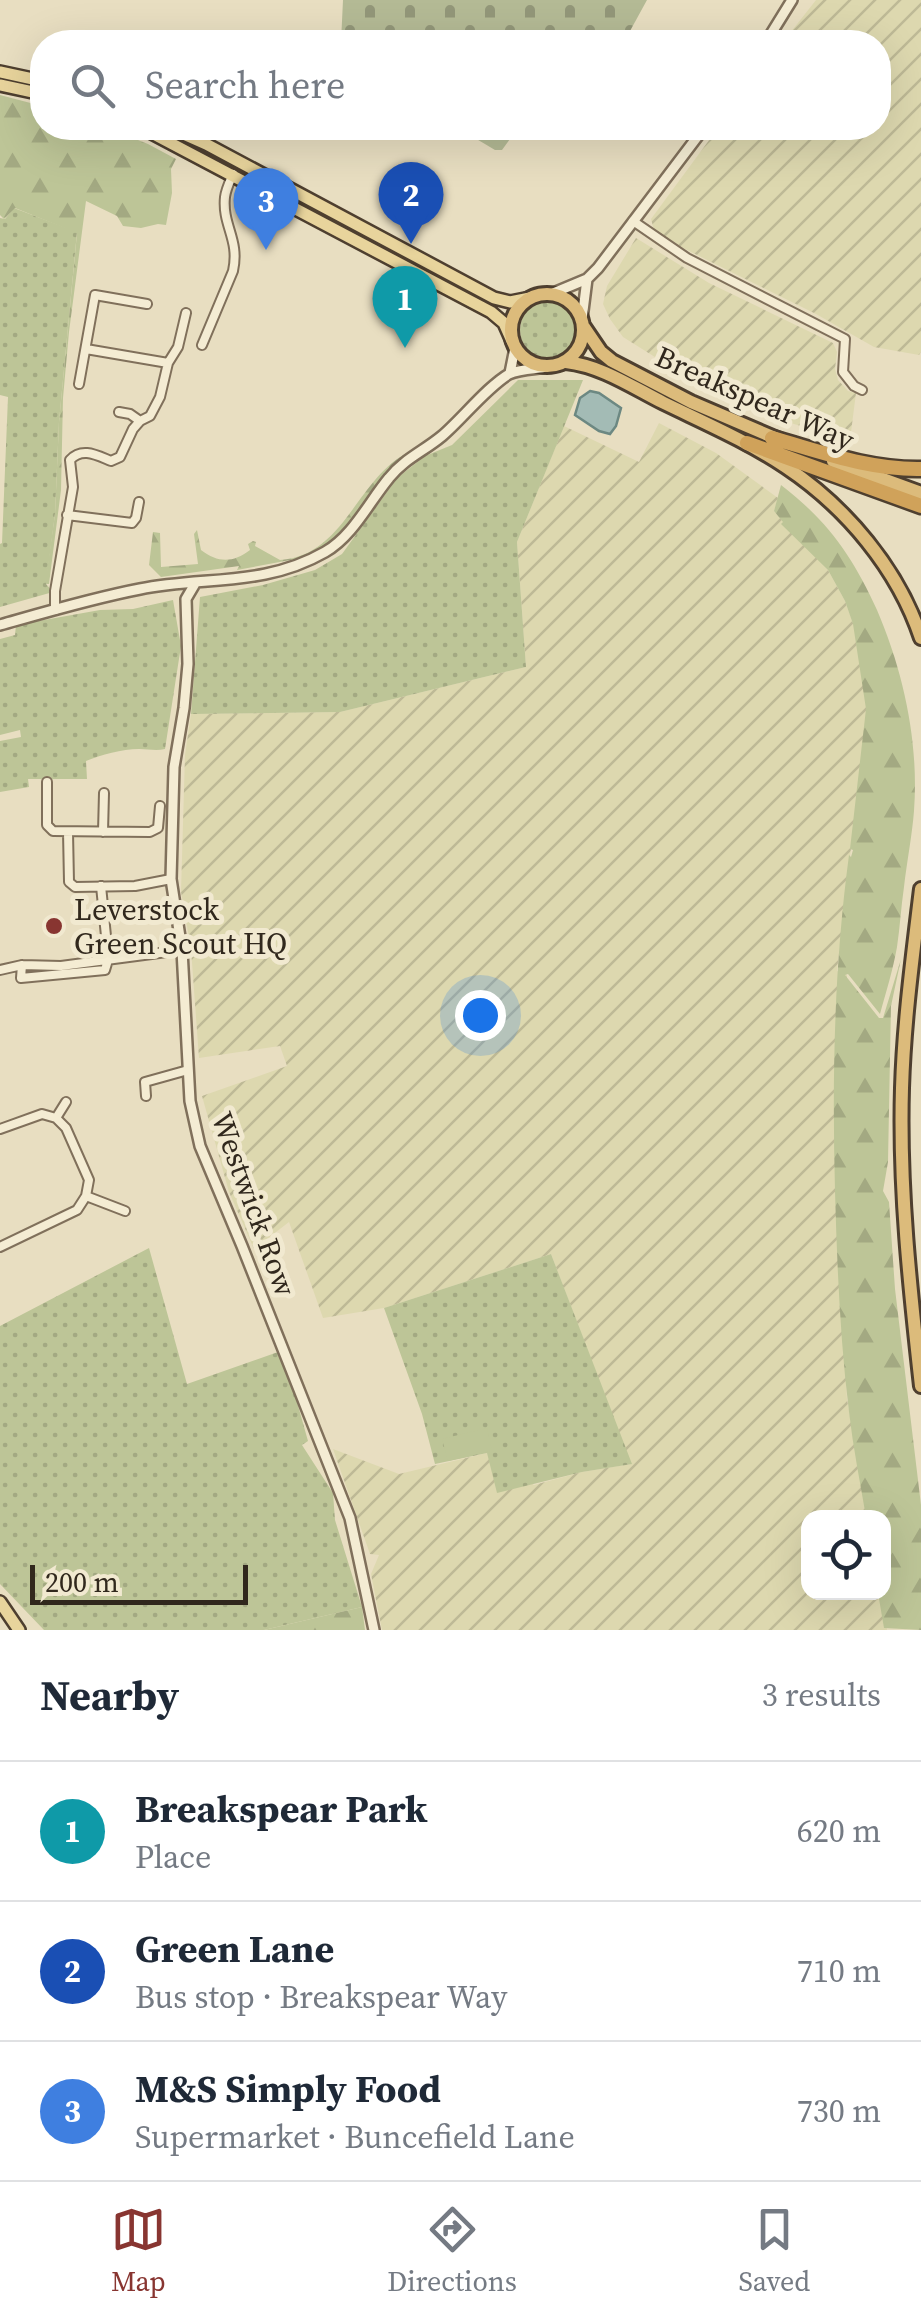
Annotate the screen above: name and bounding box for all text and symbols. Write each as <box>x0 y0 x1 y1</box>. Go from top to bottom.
search box <box>30 30 891 140</box>
icon: search <box>65 58 120 113</box>
text: Search here <box>145 59 345 111</box>
pin: 2 <box>378 162 444 244</box>
pin: 3 <box>234 168 298 250</box>
pin: 1 <box>372 266 438 348</box>
street label: Breakspear Way <box>649 336 862 460</box>
place label: Leverstock Green Scout HQ <box>74 889 287 964</box>
marker: Leverstock Green Scout HQ <box>43 915 65 937</box>
your location <box>455 990 506 1041</box>
street label: Westwick Row <box>202 1106 306 1302</box>
map controls <box>801 1510 891 1600</box>
button: locate <box>801 1510 891 1600</box>
scale bar <box>30 1560 248 1604</box>
text: 200 m <box>45 1563 119 1601</box>
text: Nearby <box>40 1666 179 1724</box>
text: 3 results <box>762 1673 881 1717</box>
text: Breakspear Park <box>135 1783 428 1835</box>
text: 1 <box>64 1809 81 1853</box>
text: 620 m <box>797 1809 881 1853</box>
text: Place <box>135 1835 211 1879</box>
text: Green Lane <box>135 1923 334 1975</box>
text: 2 <box>64 1949 81 1993</box>
text: 710 m <box>797 1949 881 1993</box>
text: Bus stop · Breakspear Way <box>135 1975 507 2019</box>
text: M&S Simply Food <box>135 2063 441 2115</box>
text: 3 <box>64 2089 81 2133</box>
text: 730 m <box>797 2089 881 2133</box>
text: Supermarket · Buncefield Lane <box>135 2115 575 2159</box>
tab: Map <box>111 2202 166 2300</box>
tab: Directions <box>387 2202 517 2300</box>
tab: Saved <box>738 2202 810 2300</box>

